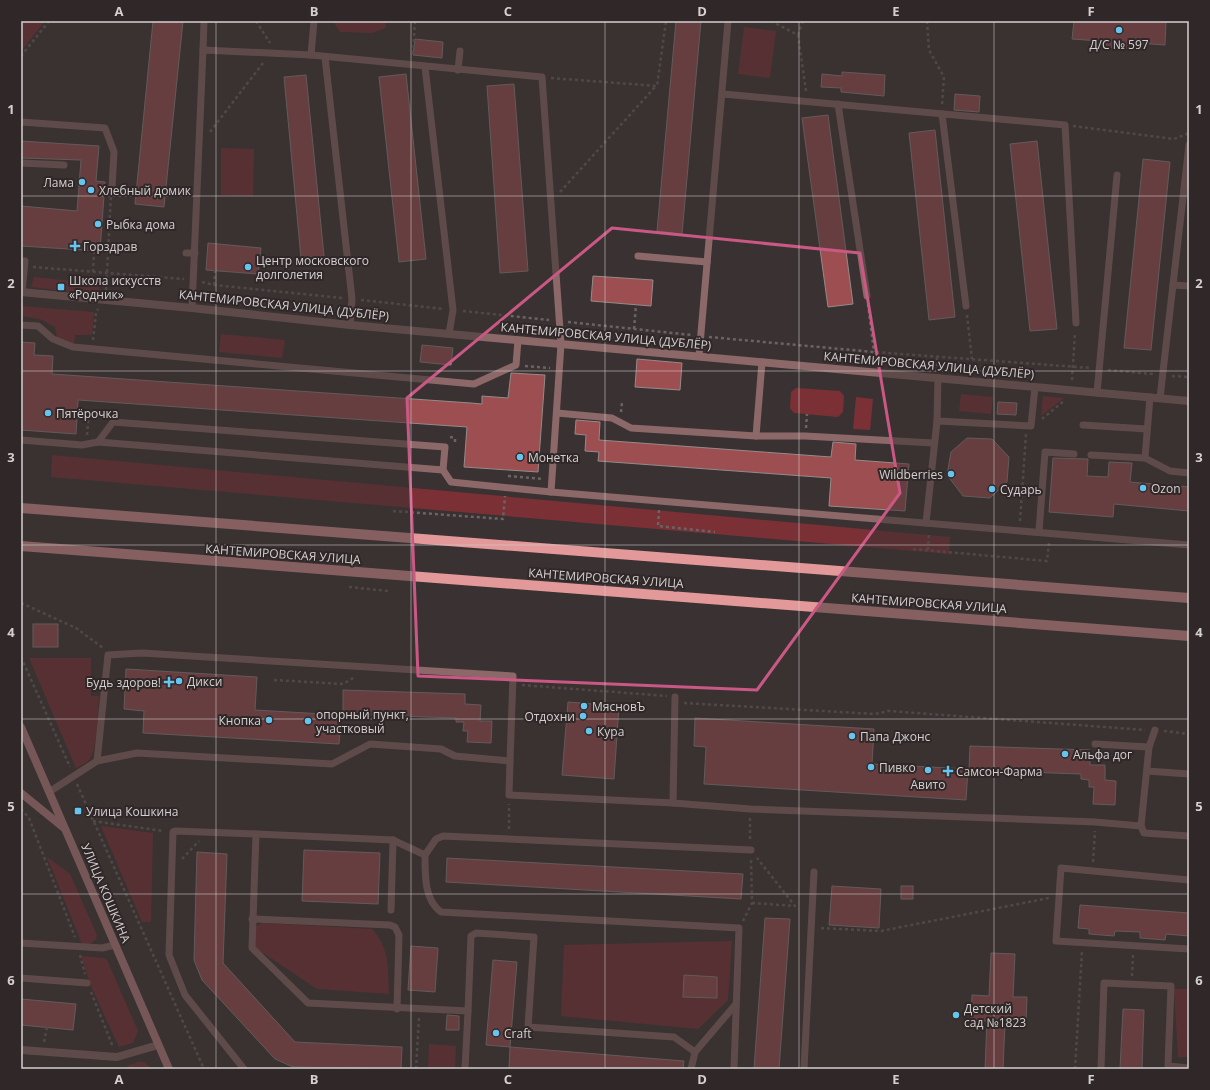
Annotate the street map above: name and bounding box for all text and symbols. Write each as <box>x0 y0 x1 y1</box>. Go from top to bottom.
text: A <box>115 2 124 20</box>
text: B <box>310 2 319 20</box>
text: C <box>504 2 512 20</box>
text: D <box>697 2 707 20</box>
text: E <box>892 2 900 20</box>
text: F <box>1087 2 1095 20</box>
marker: Д/C № 597 <box>1114 25 1124 35</box>
place label: Д/C № 597 <box>1089 36 1149 53</box>
text: 1 <box>7 100 15 118</box>
text: 1 <box>1195 100 1203 118</box>
place label: Лама <box>43 174 74 191</box>
marker: Лама <box>77 177 87 187</box>
place label: Хлебный домик <box>99 182 192 199</box>
marker: Хлебный домик <box>86 185 96 195</box>
place label: Рыбка дома <box>106 216 175 233</box>
marker: Рыбка дома <box>93 219 103 229</box>
place label: Горздрав <box>83 238 138 255</box>
marker: Горздрав <box>70 241 80 251</box>
place label: Центр московского долголетия <box>256 252 369 283</box>
marker: Центр московского долголетия <box>243 262 253 272</box>
place label: Школа искусств «Родник» <box>69 272 161 303</box>
text: 2 <box>7 274 15 292</box>
text: 2 <box>1195 274 1203 292</box>
marker: Школа искусств «Родник» <box>56 282 66 292</box>
street label: КАНТЕМИРОВСКАЯ УЛИЦА (ДУБЛЁР) <box>178 286 390 325</box>
street label: КАНТЕМИРОВСКАЯ УЛИЦА (ДУБЛЁР) <box>500 318 712 354</box>
street label: КАНТЕМИРОВСКАЯ УЛИЦА (ДУБЛЁР) <box>823 347 1035 383</box>
place label: Пятёрочка <box>56 405 118 422</box>
marker: Пятёрочка <box>43 408 53 418</box>
text: 3 <box>7 448 15 466</box>
text: 3 <box>1195 448 1203 466</box>
place label: Монетка <box>528 449 579 466</box>
marker: Монетка <box>515 452 525 462</box>
place label: Wildberries <box>879 466 943 483</box>
marker: Wildberries <box>946 469 956 479</box>
place label: Ozon <box>1151 480 1181 497</box>
place label: Сударь <box>1000 481 1042 498</box>
marker: Ozon <box>1138 483 1148 493</box>
marker: Сударь <box>987 484 997 494</box>
street label: КАНТЕМИРОВСКАЯ УЛИЦА <box>205 540 362 568</box>
street label: КАНТЕМИРОВСКАЯ УЛИЦА <box>528 564 685 592</box>
street label: КАНТЕМИРОВСКАЯ УЛИЦА <box>851 589 1008 617</box>
text: 4 <box>7 623 15 641</box>
text: 4 <box>1195 623 1203 641</box>
place label: Дикси <box>187 673 222 690</box>
place label: Будь здоров! <box>86 674 161 691</box>
marker: Дикси <box>174 676 184 686</box>
marker: Будь здоров! <box>164 677 174 687</box>
place label: МясновЪ <box>592 698 645 715</box>
marker: МясновЪ <box>579 701 589 711</box>
place label: опорный пункт, участковый <box>316 706 409 737</box>
place label: Отдохни <box>524 708 575 725</box>
marker: Отдохни <box>578 711 588 721</box>
place label: Кнопка <box>219 712 261 729</box>
marker: Кнопка <box>264 715 274 725</box>
marker: опорный пункт, участковый <box>303 716 313 726</box>
place label: Кура <box>597 723 624 740</box>
marker: Кура <box>584 726 594 736</box>
place label: Папа Джонс <box>860 728 930 745</box>
marker: Папа Джонс <box>847 731 857 741</box>
place label: Альфа дог <box>1073 746 1132 763</box>
marker: Альфа дог <box>1060 749 1070 759</box>
place label: Пивко <box>879 759 916 776</box>
marker: Пивко <box>866 762 876 772</box>
place label: Самсон-Фарма <box>956 763 1043 780</box>
marker: Авито <box>923 765 933 775</box>
marker: Самсон-Фарма <box>943 766 953 776</box>
place label: Авито <box>911 776 945 793</box>
text: 5 <box>7 797 15 815</box>
text: 5 <box>1195 797 1203 815</box>
place label: Улица Кошкина <box>86 803 179 820</box>
marker: Улица Кошкина <box>73 806 83 816</box>
street label: УЛИЦА КОШКИНА <box>77 841 135 946</box>
text: 6 <box>7 971 15 989</box>
text: 6 <box>1195 971 1203 989</box>
place label: Детский сад №1823 <box>964 1000 1026 1031</box>
marker: Детский сад №1823 <box>951 1010 961 1020</box>
place label: Craft <box>504 1025 531 1042</box>
marker: Craft <box>491 1028 501 1038</box>
text: A <box>115 1070 124 1088</box>
text: B <box>310 1070 319 1088</box>
text: C <box>504 1070 512 1088</box>
text: D <box>697 1070 707 1088</box>
text: E <box>892 1070 900 1088</box>
text: F <box>1087 1070 1095 1088</box>

